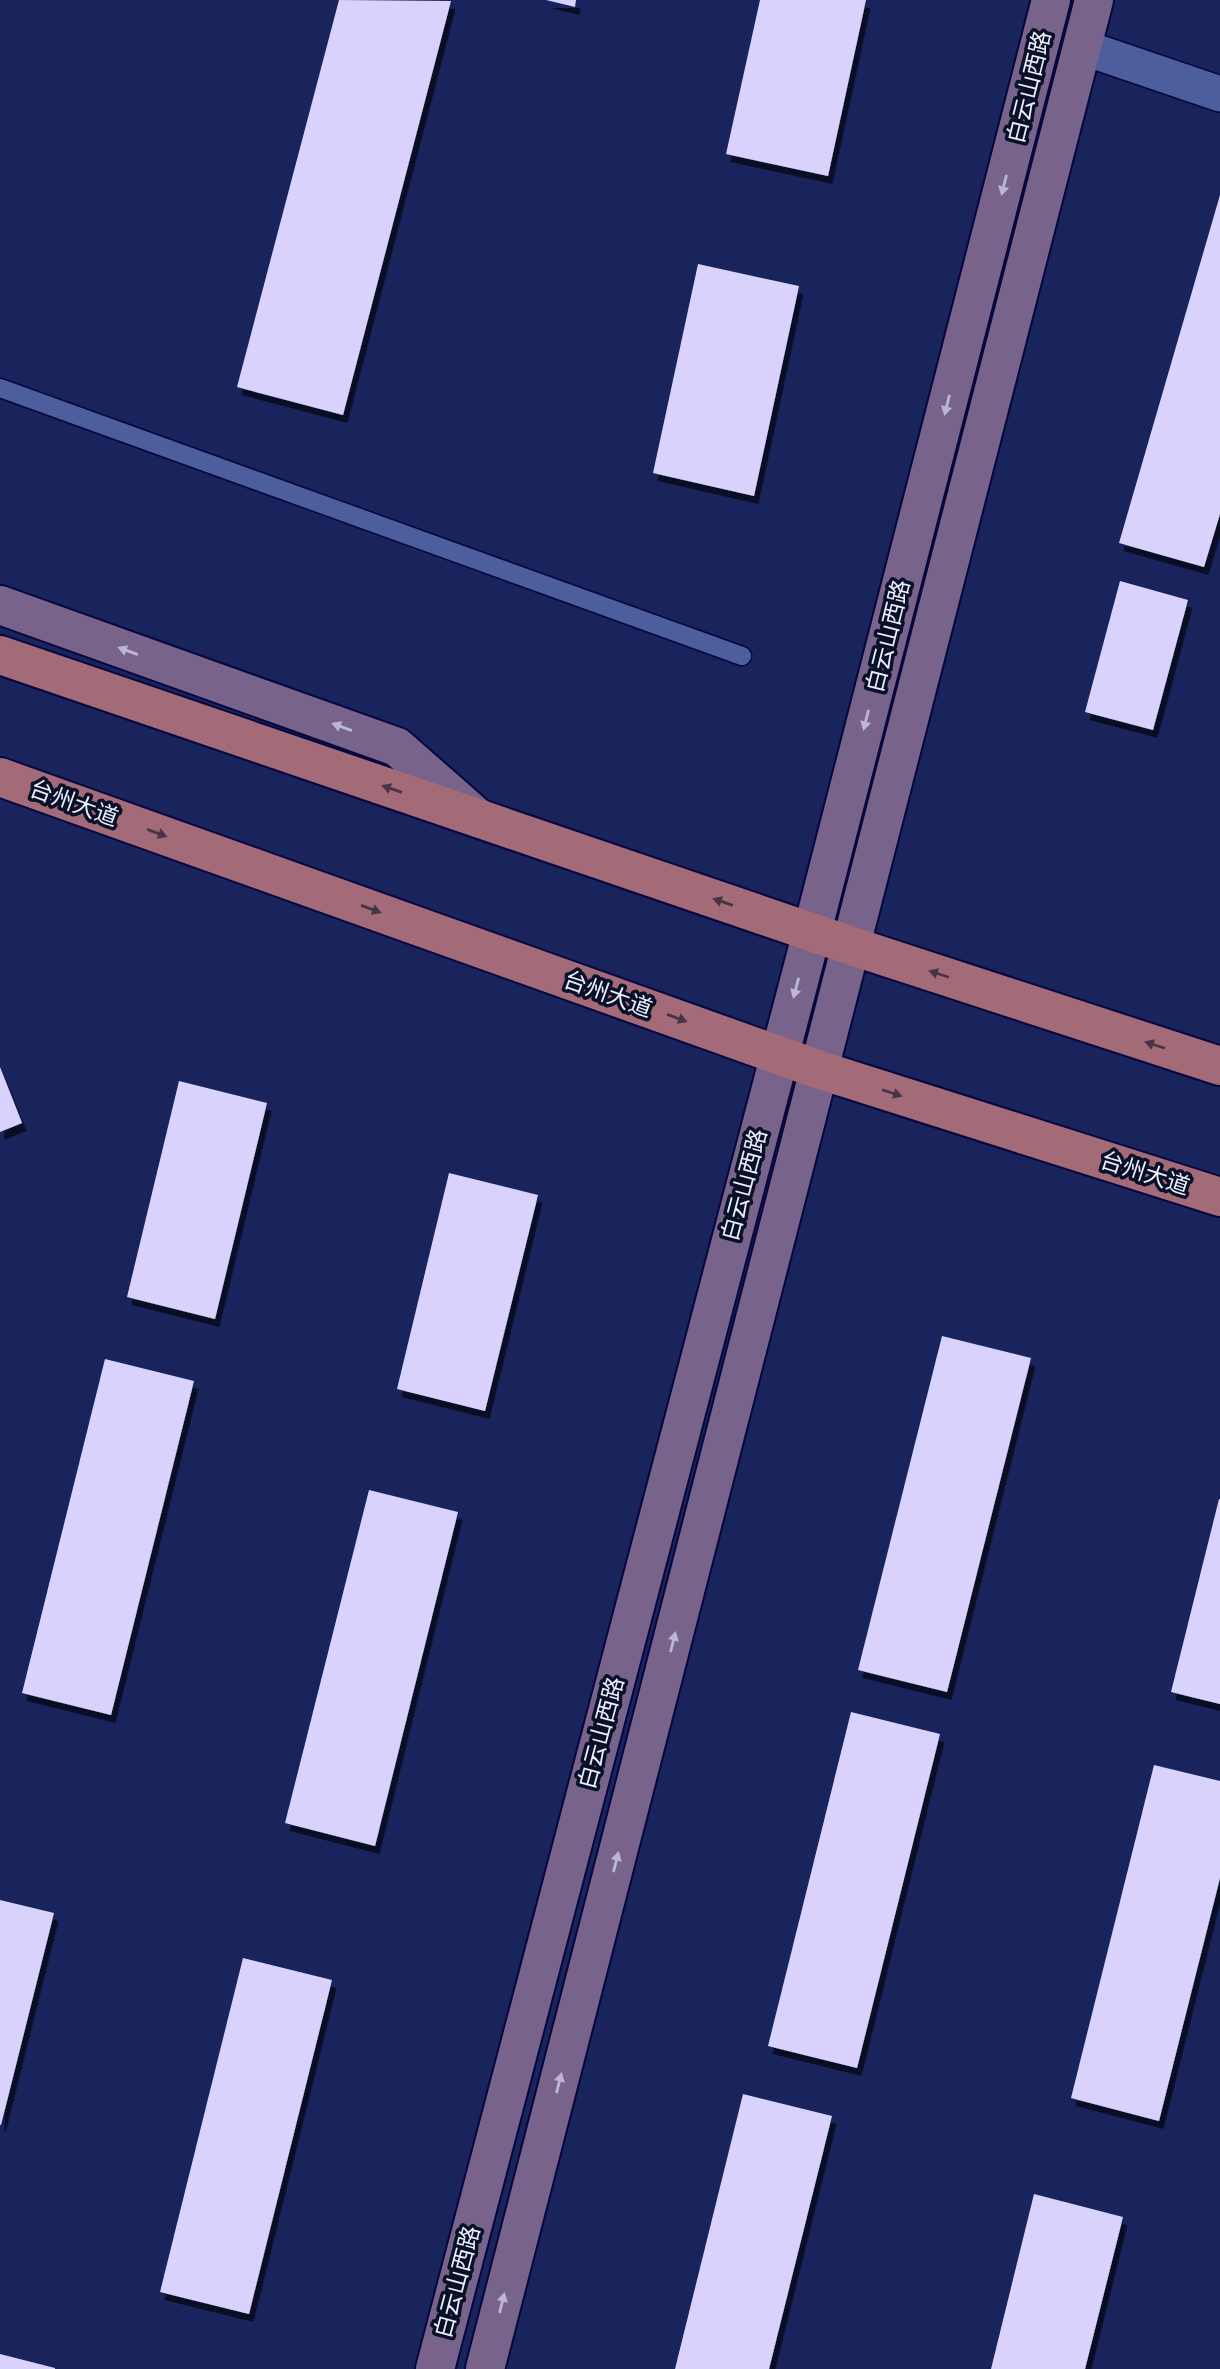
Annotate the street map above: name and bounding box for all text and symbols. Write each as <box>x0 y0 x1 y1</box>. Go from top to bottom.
street label: 白云山西路 <box>1001 28 1056 146</box>
one-way arrow <box>998 174 1009 196</box>
one-way arrow <box>941 394 952 416</box>
street label: 白云山西路 <box>860 577 915 695</box>
one-way arrow <box>118 645 139 656</box>
one-way arrow <box>860 709 871 731</box>
one-way arrow <box>332 722 353 733</box>
street label: 台州大道 <box>26 773 122 831</box>
one-way arrow <box>381 783 402 794</box>
one-way arrow <box>146 827 167 838</box>
one-way arrow <box>713 896 734 907</box>
one-way arrow <box>360 904 381 915</box>
street label: 台州大道 <box>560 964 656 1022</box>
one-way arrow <box>928 968 949 979</box>
one-way arrow <box>790 977 801 999</box>
one-way arrow <box>667 1013 688 1024</box>
one-way arrow <box>1144 1039 1165 1050</box>
one-way arrow <box>882 1088 903 1098</box>
street label: 白云山西路 <box>715 1126 771 1244</box>
street label: 台州大道 <box>1097 1145 1193 1200</box>
one-way arrow <box>668 1631 679 1653</box>
street label: 白云山西路 <box>572 1674 628 1792</box>
one-way arrow <box>611 1851 622 1873</box>
one-way arrow <box>554 2071 565 2093</box>
street label: 白云山西路 <box>428 2223 484 2341</box>
one-way arrow <box>497 2292 508 2314</box>

